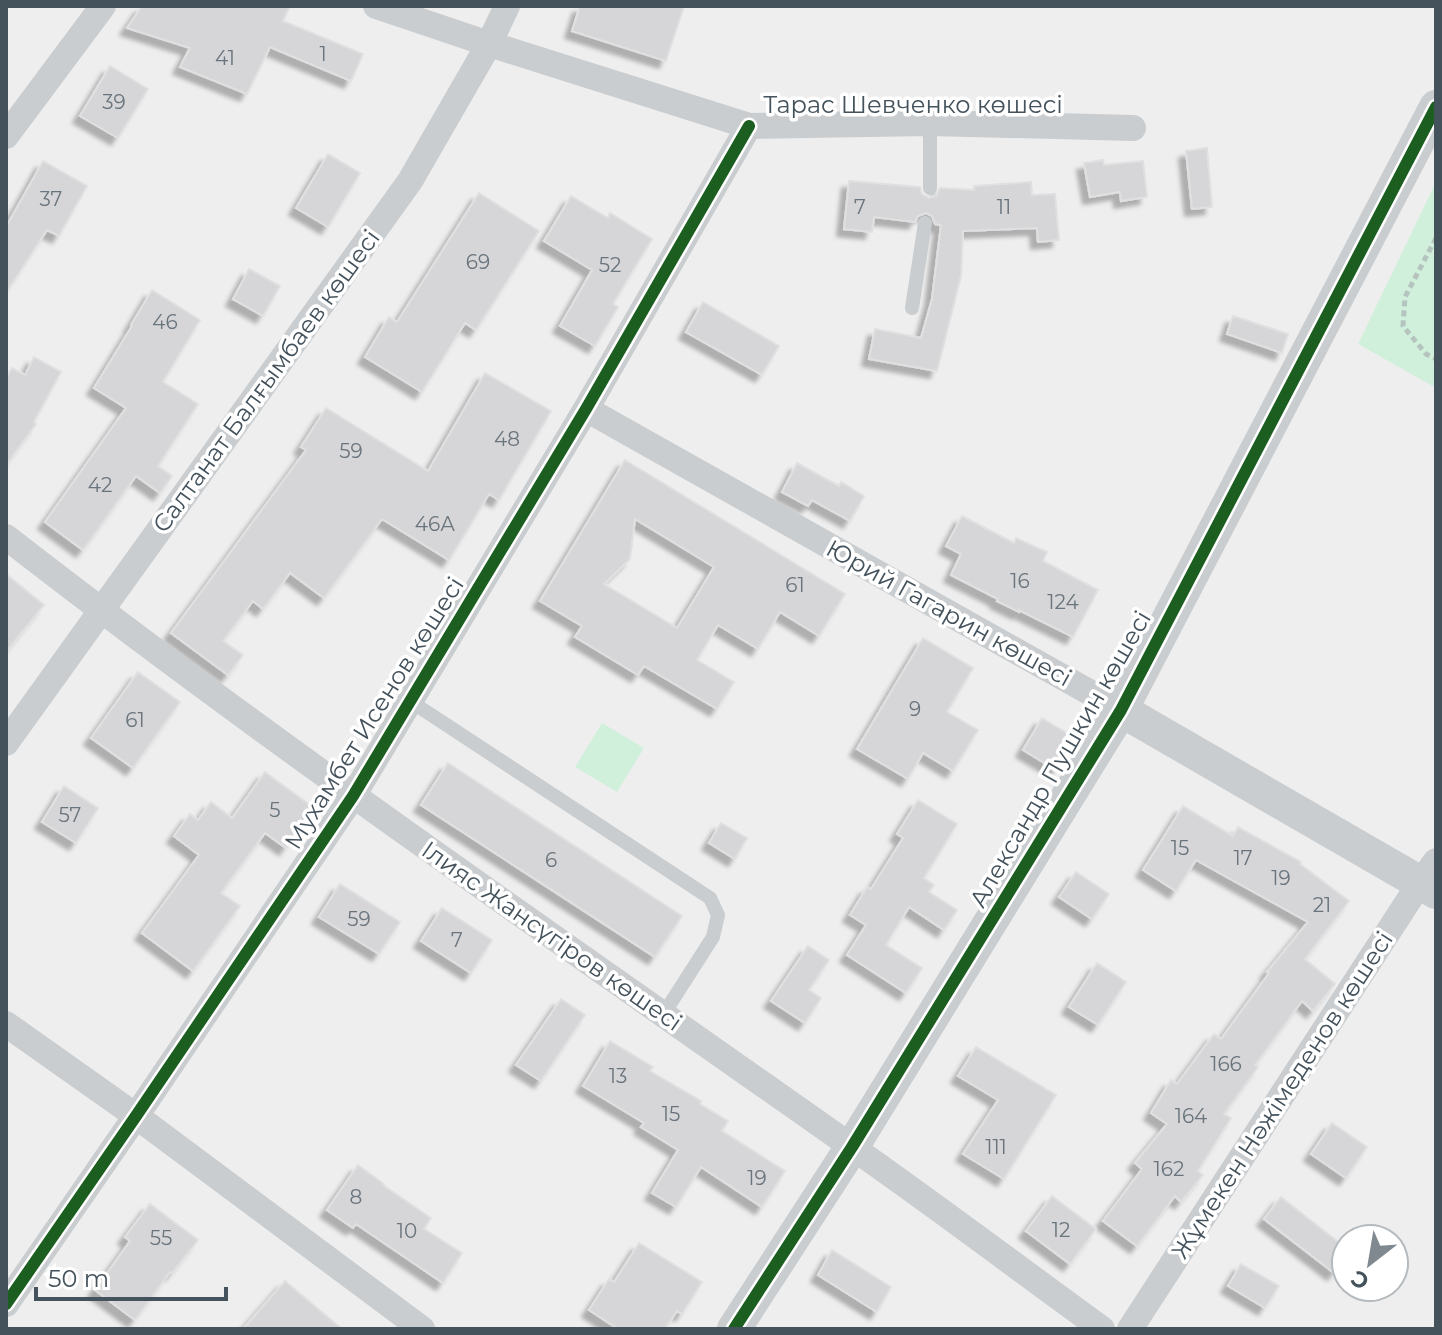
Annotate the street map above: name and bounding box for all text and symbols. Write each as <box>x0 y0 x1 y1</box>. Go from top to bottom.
house number: 1 <box>319 42 327 66</box>
house number: 41 <box>215 46 235 70</box>
house number: 39 <box>102 90 126 114</box>
street label: Тарас Шевченко көшесі <box>763 90 1063 119</box>
house number: 37 <box>40 187 62 211</box>
house number: 7 <box>854 195 866 219</box>
house number: 11 <box>997 195 1011 219</box>
street label: Салтанат Балғымбаев көшесі <box>146 224 386 538</box>
house number: 69 <box>466 250 490 274</box>
house number: 52 <box>599 253 621 277</box>
house number: 46 <box>152 310 178 334</box>
house number: 48 <box>494 427 520 451</box>
house number: 59 <box>339 439 363 463</box>
house number: 42 <box>88 473 112 497</box>
house number: 46А <box>415 512 455 536</box>
street label: Юрий Гагарин көшесі <box>821 533 1077 693</box>
house number: 16 <box>1010 569 1030 593</box>
street label: Мухамбет Исенов көшесі <box>278 572 470 854</box>
house number: 61 <box>785 573 805 597</box>
house number: 124 <box>1047 590 1079 614</box>
street label: Александр Пушкин көшесі <box>963 605 1157 913</box>
house number: 9 <box>909 697 921 721</box>
house number: 61 <box>125 708 145 732</box>
house number: 5 <box>269 798 281 822</box>
house number: 57 <box>59 803 81 827</box>
street label: Ілияс Жансүгіров көшесі <box>416 835 688 1037</box>
house number: 15 <box>1171 836 1189 860</box>
house number: 17 <box>1234 846 1253 870</box>
house number: 6 <box>545 848 557 872</box>
house number: 19 <box>1271 866 1291 890</box>
house number: 21 <box>1313 893 1331 917</box>
house number: 59 <box>347 907 371 931</box>
street label: Жұмекен Нәжімеденов көшесі <box>1165 926 1399 1264</box>
house number: 7 <box>451 928 463 952</box>
house number: 166 <box>1210 1052 1242 1076</box>
house number: 13 <box>609 1064 627 1088</box>
house number: 15 <box>662 1102 680 1126</box>
house number: 164 <box>1175 1104 1207 1128</box>
house number: 111 <box>985 1135 1007 1159</box>
house number: 162 <box>1154 1157 1184 1181</box>
house number: 19 <box>747 1166 767 1190</box>
house number: 8 <box>350 1185 362 1209</box>
house number: 12 <box>1052 1218 1070 1242</box>
house number: 10 <box>397 1219 417 1243</box>
north arrow <box>1330 1223 1410 1303</box>
house number: 55 <box>150 1226 172 1250</box>
scale bar <box>36 1251 226 1301</box>
text: 50 m <box>48 1264 109 1293</box>
text: С <box>1346 1264 1374 1295</box>

